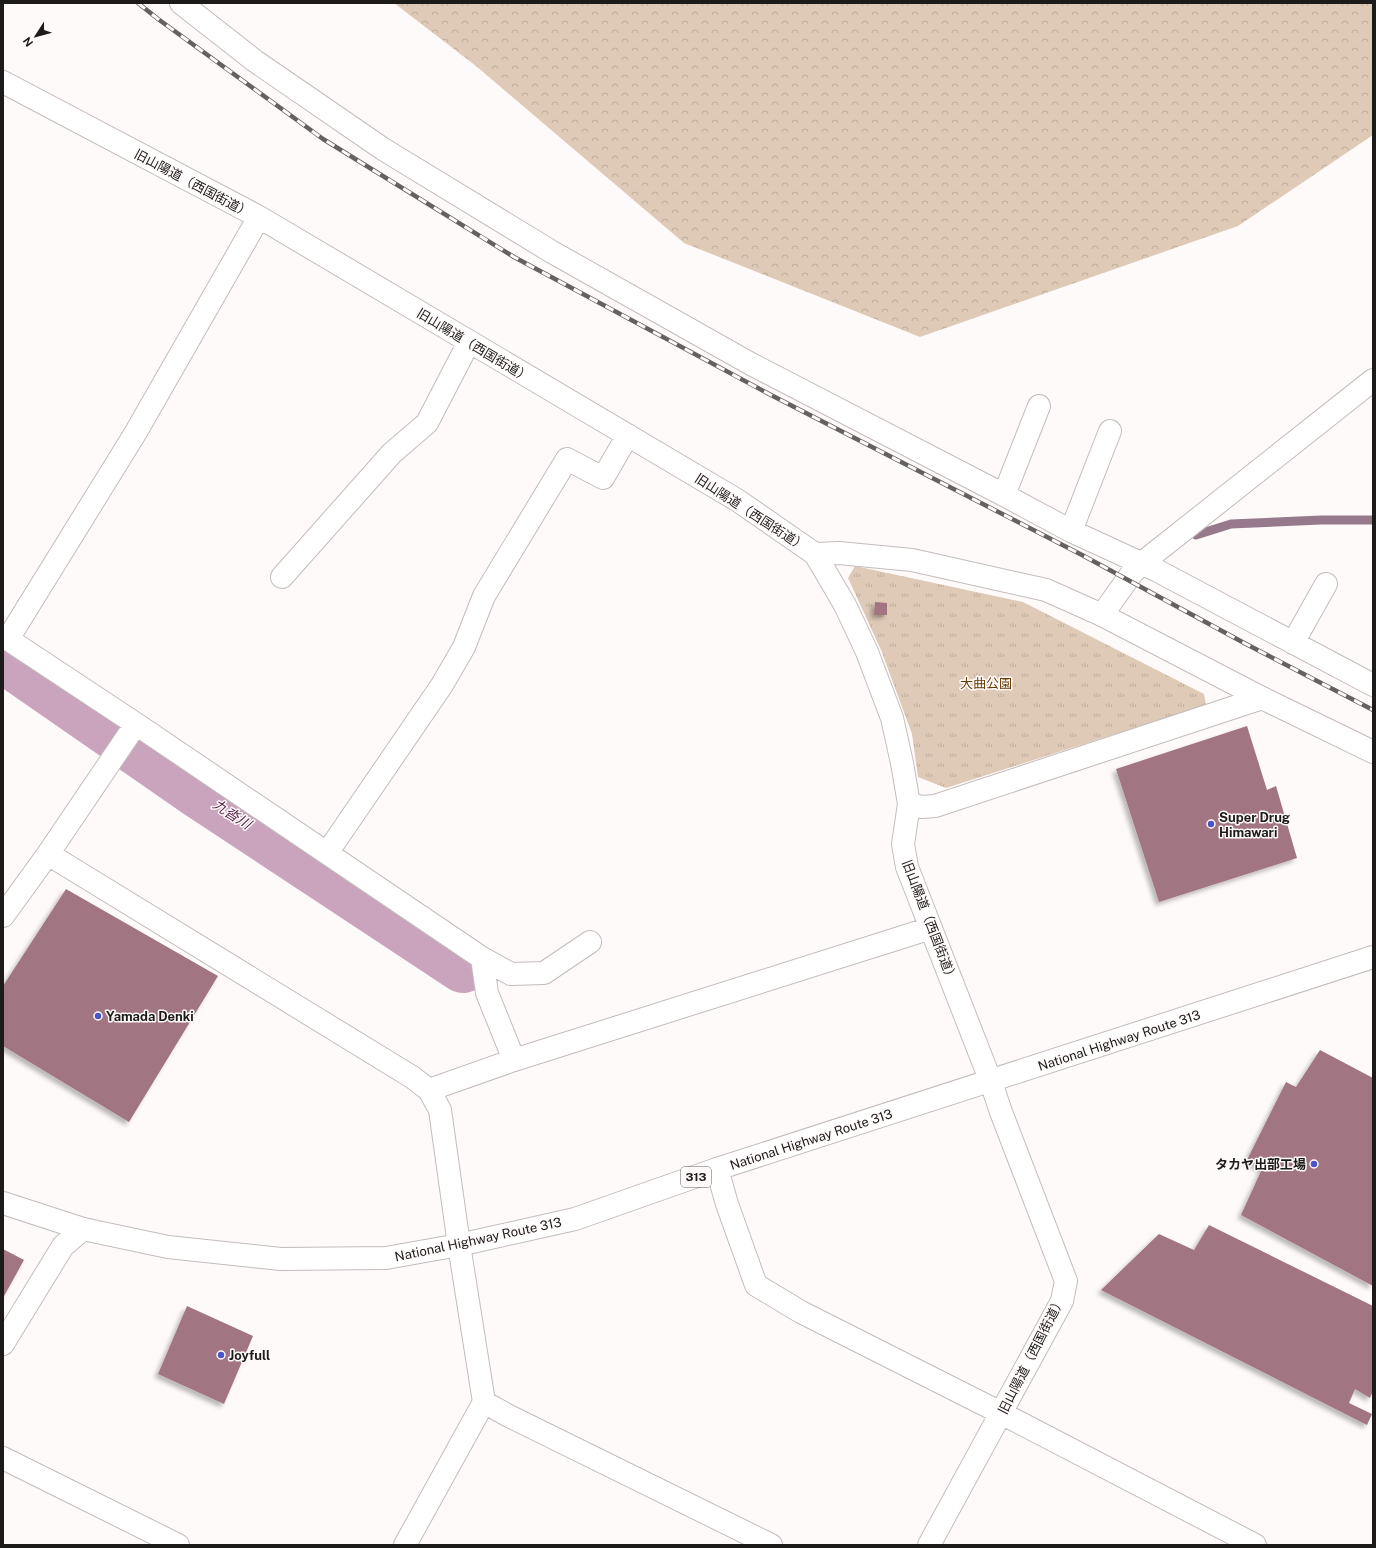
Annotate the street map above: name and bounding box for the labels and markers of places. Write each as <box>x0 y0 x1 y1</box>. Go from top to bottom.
place label: Super Drug Himawari <box>1219 810 1290 840</box>
marker: Super Drug Himawari <box>1206 819 1216 829</box>
place label: Yamada Denki <box>106 1009 194 1024</box>
marker: Yamada Denki <box>93 1011 103 1021</box>
place label: タカヤ出部工場 <box>1215 1157 1306 1172</box>
marker: タカヤ出部工場 <box>1309 1159 1319 1169</box>
place label: Joyfull <box>229 1348 270 1363</box>
marker: Joyfull <box>216 1350 226 1360</box>

